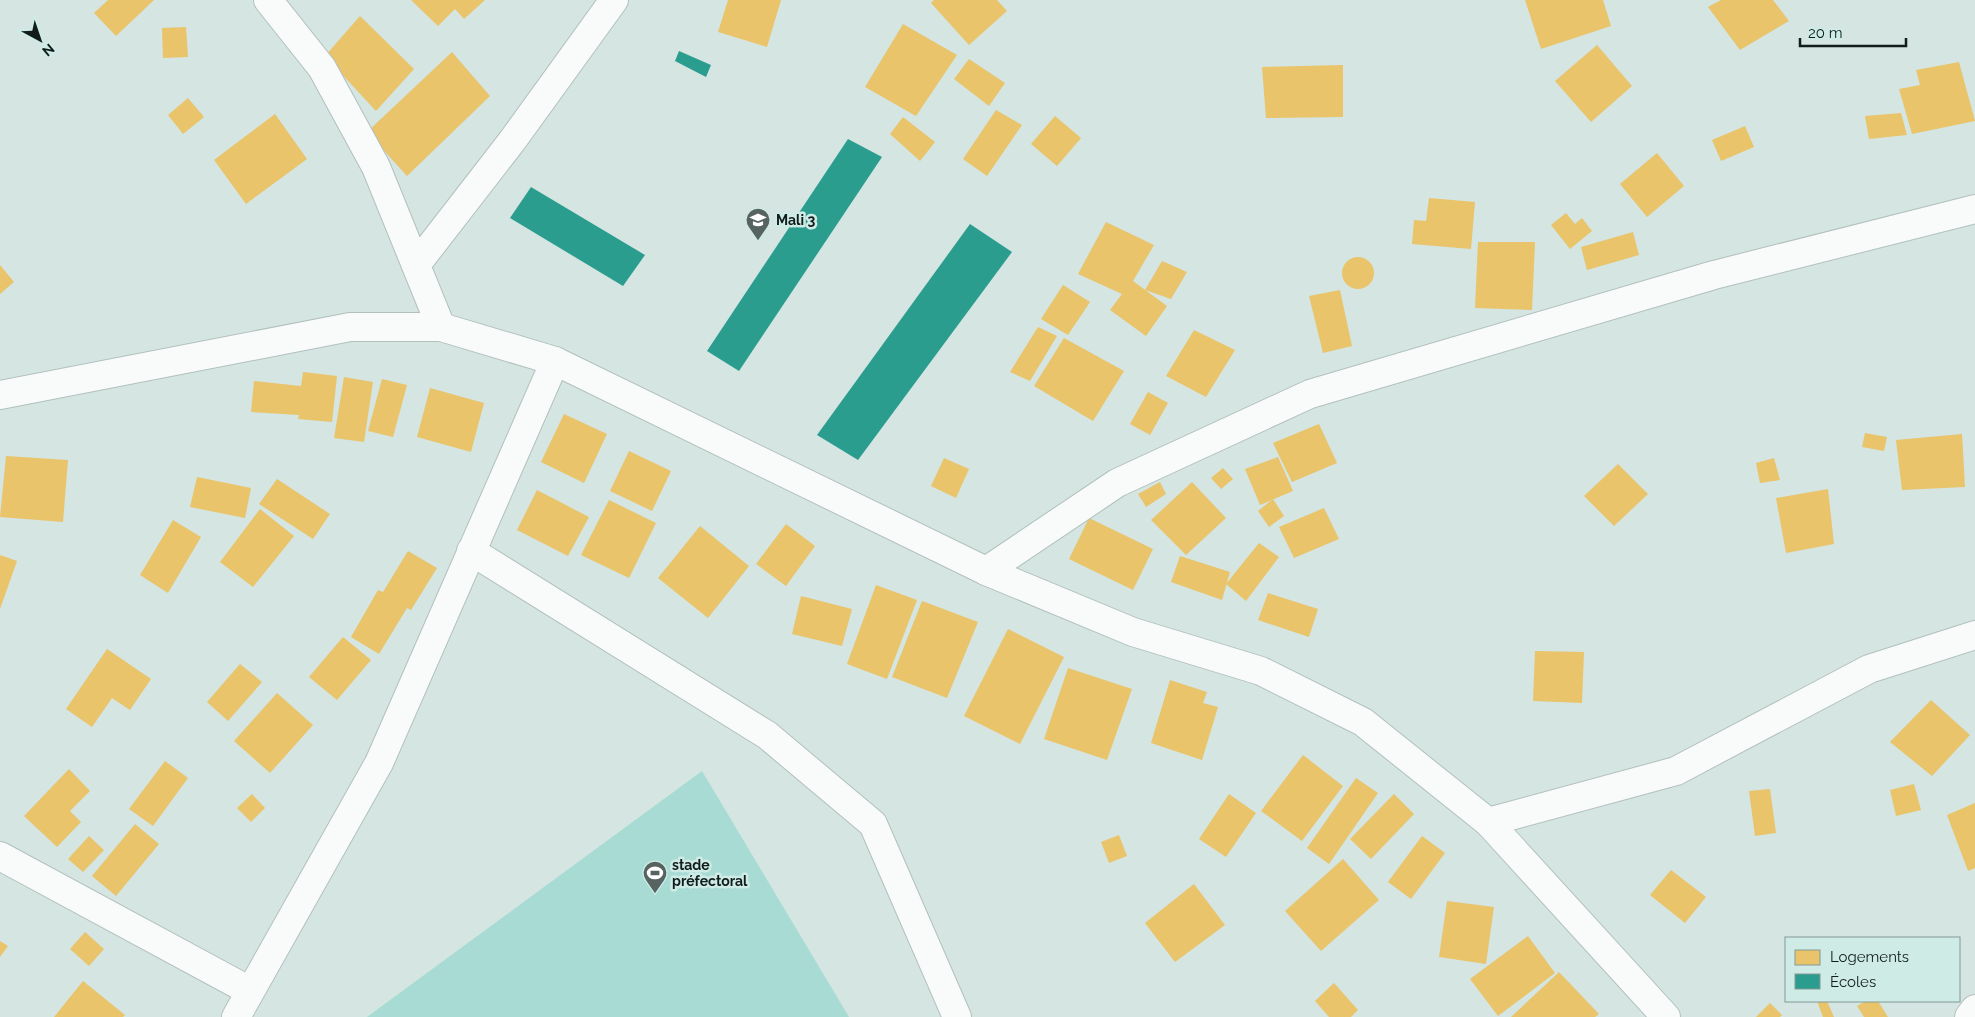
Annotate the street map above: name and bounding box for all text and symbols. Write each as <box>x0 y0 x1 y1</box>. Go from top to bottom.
north arrow <box>15 15 65 65</box>
scale bar <box>1800 15 1906 47</box>
text: 20 m <box>1808 24 1843 42</box>
text: N <box>39 40 58 60</box>
school or university icon: Mali 3 <box>745 207 771 241</box>
place label: Mali 3 <box>776 212 815 228</box>
place label: stade préfectoral <box>672 857 748 889</box>
sports icon: stade préfectoral <box>642 860 668 894</box>
legend <box>1785 937 1960 1002</box>
text: Logements <box>1830 948 1909 966</box>
text: Écoles <box>1830 973 1876 991</box>

